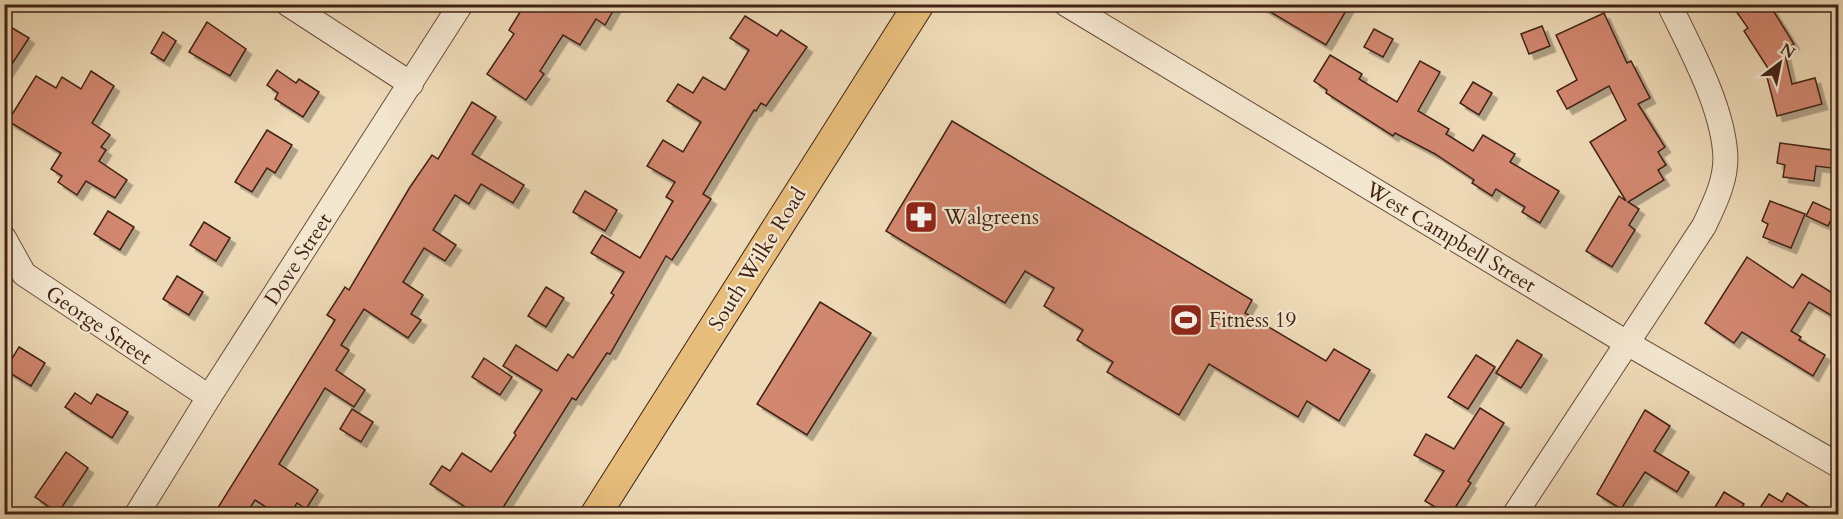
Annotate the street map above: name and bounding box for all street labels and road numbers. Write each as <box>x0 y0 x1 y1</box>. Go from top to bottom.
street label: West Campbell Street <box>1359 175 1542 300</box>
street label: South Wilke Road <box>702 182 813 337</box>
street label: Dove Street <box>258 207 339 311</box>
street label: George Street <box>40 279 158 372</box>

